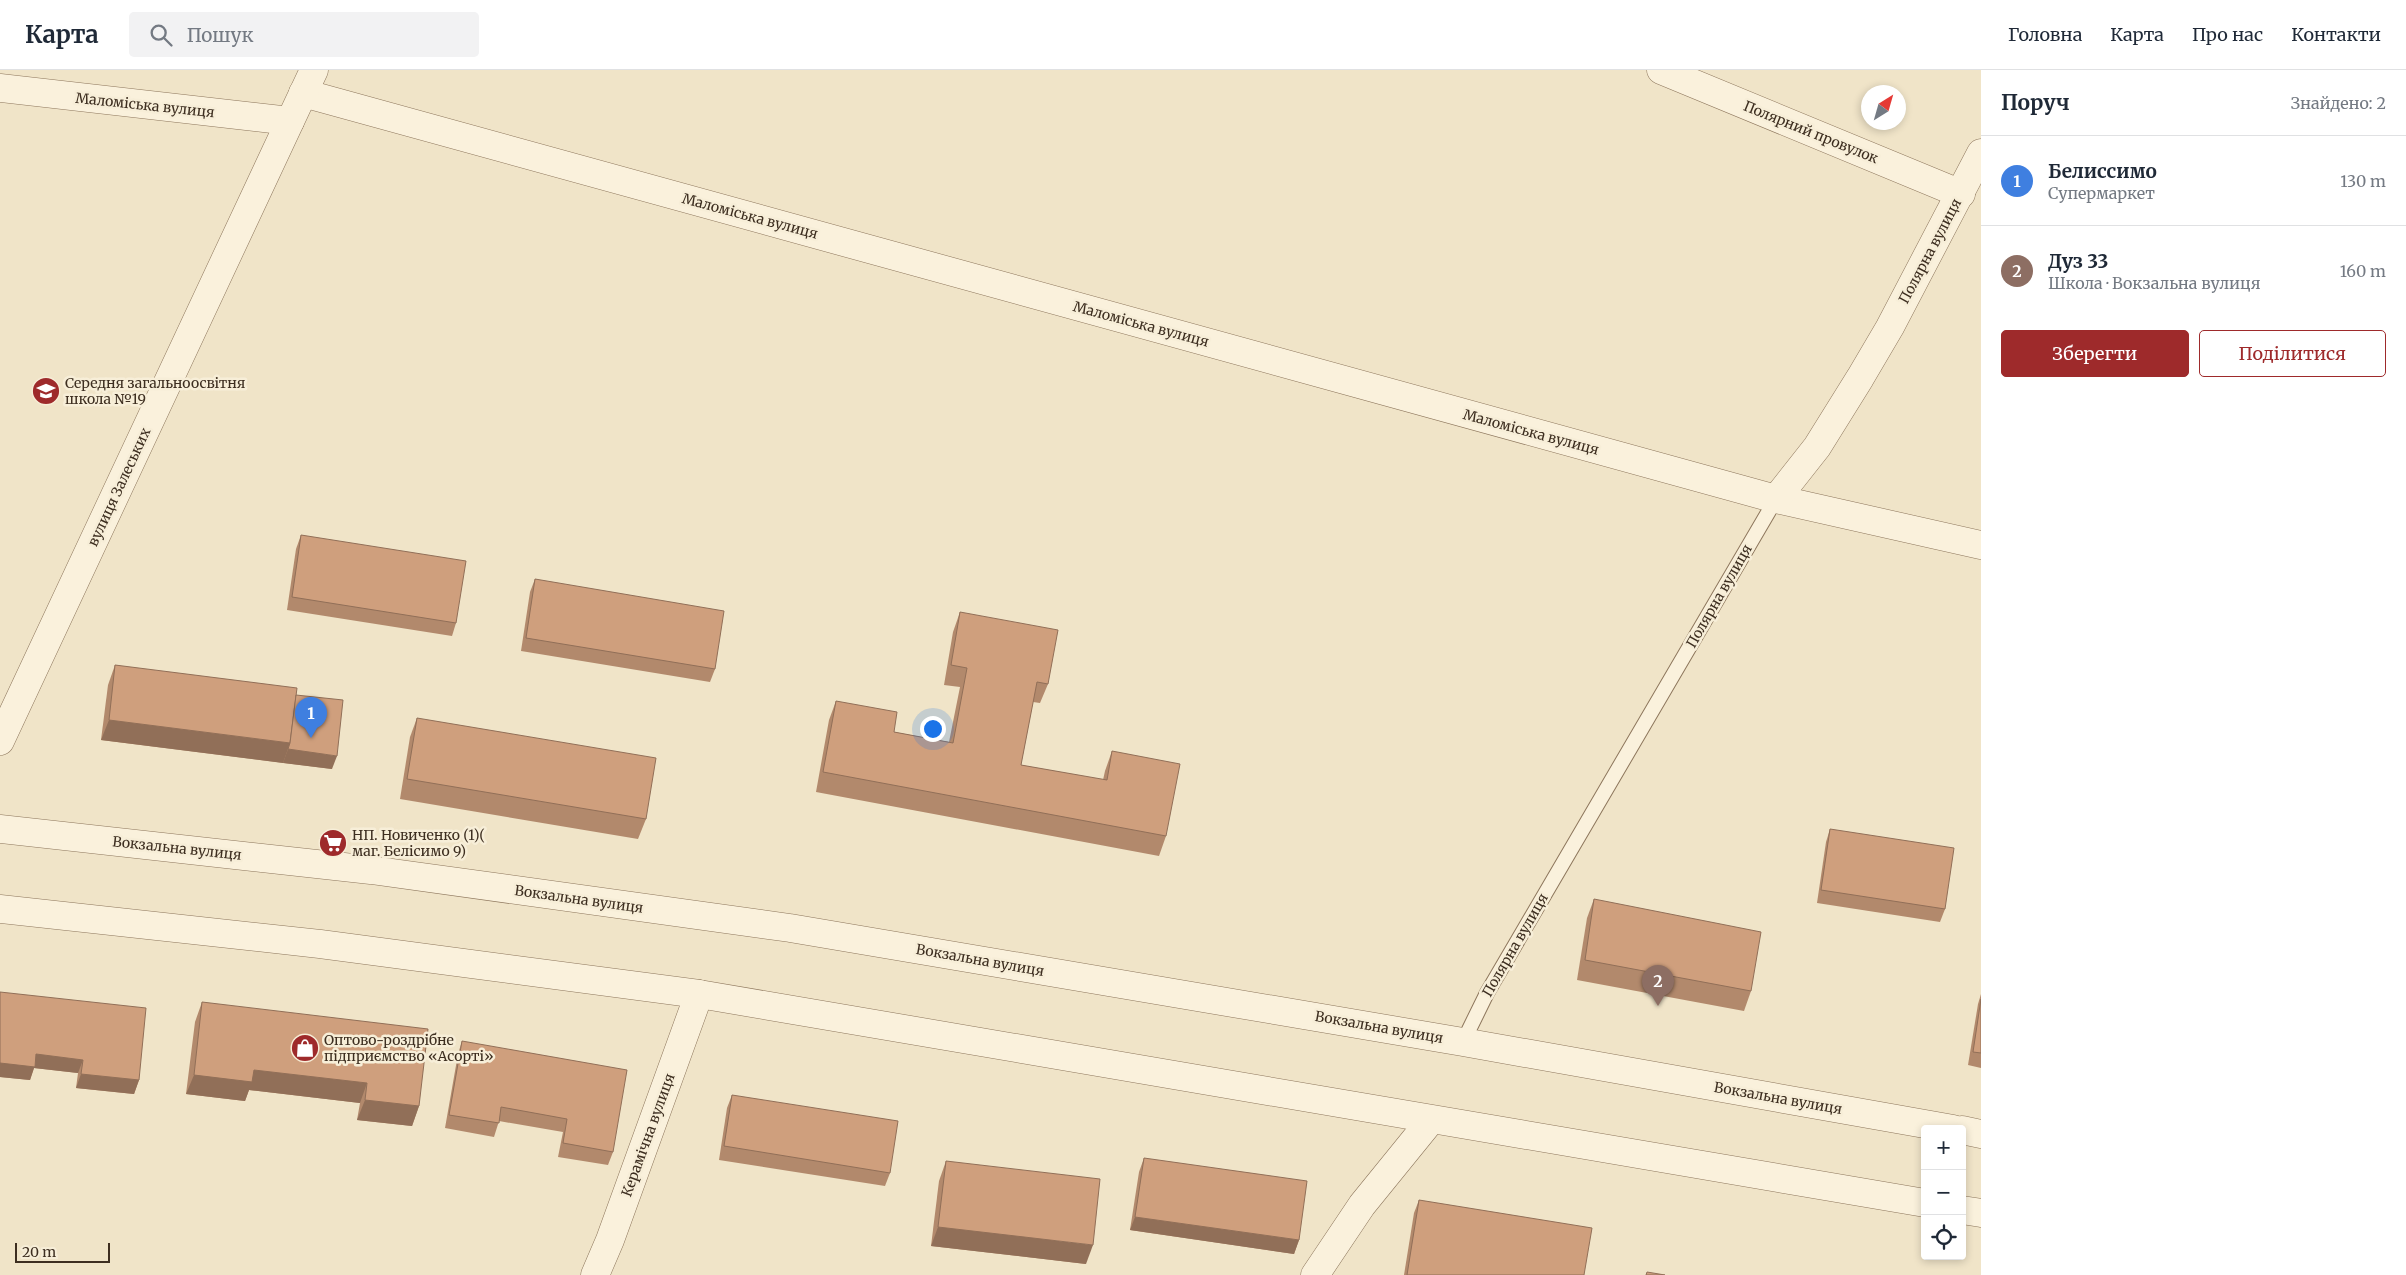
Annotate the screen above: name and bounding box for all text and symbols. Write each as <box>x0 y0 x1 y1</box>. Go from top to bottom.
search box <box>129 12 479 57</box>
text: Карта <box>25 19 99 50</box>
icon: search <box>147 21 175 49</box>
text: Пошук <box>187 23 254 47</box>
text: Головна <box>2008 23 2082 46</box>
text: Карта <box>2110 23 2164 46</box>
text: Про нас <box>2192 23 2263 46</box>
text: Контакти <box>2291 23 2381 46</box>
north arrow <box>1861 85 1906 130</box>
street label: Маломіська вулиця <box>75 89 215 121</box>
text: Поруч <box>2001 89 2070 116</box>
text: Знайдено: 2 <box>2291 93 2386 113</box>
street label: Полярний провулок <box>1741 97 1881 167</box>
text: Белиссимо <box>2048 159 2157 183</box>
text: 1 <box>2013 171 2021 191</box>
text: 130 m <box>2340 171 2386 191</box>
text: Супермаркет <box>2048 183 2155 203</box>
street label: Маломіська вулиця <box>680 189 820 243</box>
street label: Полярна вулиця <box>1895 195 1965 307</box>
text: Дуз 33 <box>2048 249 2108 273</box>
text: 2 <box>2012 261 2022 281</box>
text: 160 m <box>2340 261 2386 281</box>
text: Школа · Вокзальна вулиця <box>2048 273 2260 293</box>
street label: Маломіська вулиця <box>1071 297 1211 351</box>
button: Зберегти <box>2001 330 2189 377</box>
button: Поділитися <box>2199 330 2386 377</box>
place label: Середня загальноосвітня школа №19 <box>65 374 245 408</box>
school or university icon: Середня загальноосвітня школа №19 <box>31 376 61 406</box>
street label: Маломіська вулиця <box>1461 405 1601 459</box>
street label: вулиця Залеських <box>84 424 155 549</box>
street label: Полярна вулиця <box>1682 541 1756 651</box>
pin: 1 <box>295 697 327 738</box>
your location <box>920 716 946 742</box>
place label: НП. Новиченко (1)( маг. Белісимо 9) <box>352 826 485 860</box>
supermarket icon: НП. Новиченко (1)( маг. Белісимо 9) <box>318 828 348 858</box>
street label: Вокзальна вулиця <box>111 832 243 864</box>
street label: Вокзальна вулиця <box>513 881 645 917</box>
street label: Полярна вулиця <box>1478 890 1552 1000</box>
street label: Вокзальна вулиця <box>914 940 1046 980</box>
pin: 2 <box>1642 965 1674 1006</box>
street label: Вокзальна вулиця <box>1313 1007 1445 1047</box>
place label: Оптово-роздрібне підприємство «Асортi» <box>324 1031 494 1065</box>
shop icon: Оптово-роздрібне підприємство «Асортi» <box>290 1033 320 1063</box>
street label: Керамічна вулиця <box>617 1071 679 1199</box>
street label: Вокзальна вулиця <box>1712 1078 1844 1118</box>
map controls <box>1921 1125 1966 1260</box>
button: + <box>1921 1125 1966 1170</box>
button: − <box>1921 1170 1966 1215</box>
button: locate <box>1921 1215 1966 1260</box>
scale bar <box>15 1240 110 1263</box>
text: 20 m <box>22 1243 56 1261</box>

